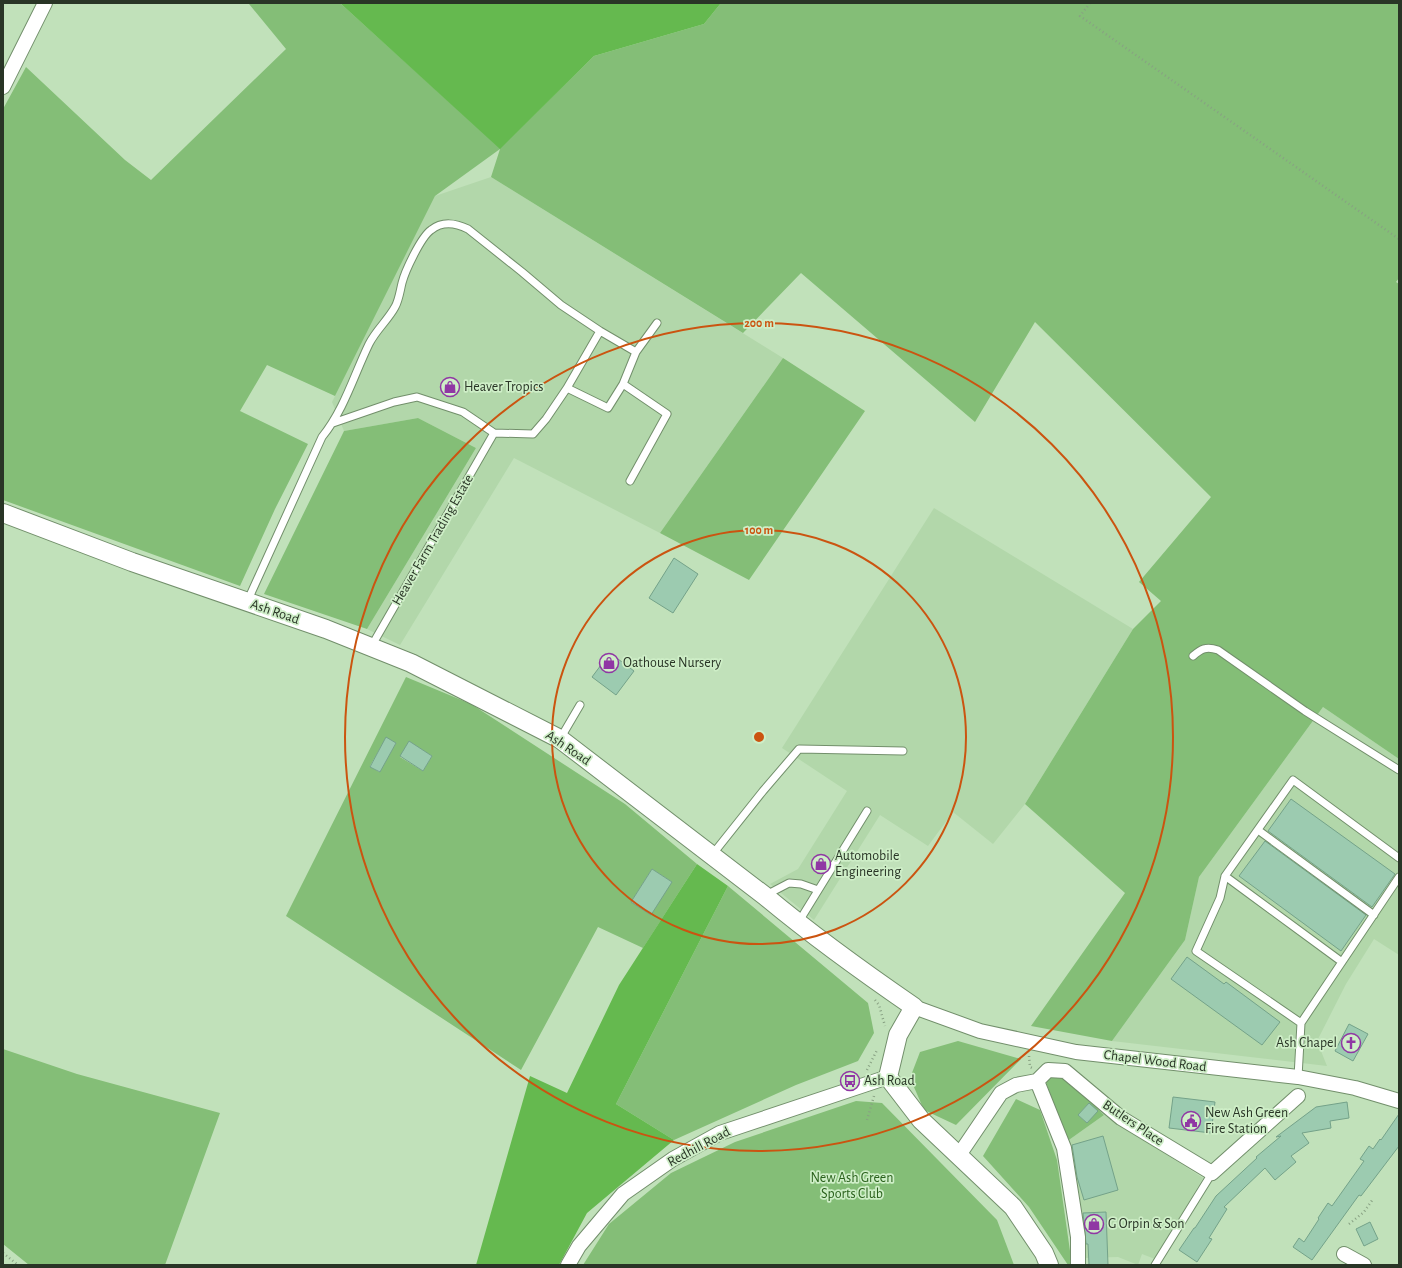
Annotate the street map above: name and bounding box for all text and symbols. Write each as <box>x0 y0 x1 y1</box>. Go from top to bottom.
text: 200 m <box>744 317 774 329</box>
shop icon: Heaver Tropics <box>439 376 461 398</box>
place label: Heaver Tropics <box>464 380 543 394</box>
street label: Heaver Farm Trading Estate <box>390 472 476 608</box>
text: 100 m <box>745 524 773 536</box>
street label: Ash Road <box>249 597 301 627</box>
shop icon: Oathouse Nursery <box>598 652 620 674</box>
place label: Oathouse Nursery <box>623 656 721 670</box>
street label: Ash Road <box>543 728 593 768</box>
centre of rings <box>752 730 766 744</box>
place label: Automobile Engineering <box>835 849 901 879</box>
shop icon: Automobile Engineering <box>810 853 832 875</box>
church icon: Ash Chapel <box>1340 1032 1362 1054</box>
place label: Ash Chapel <box>1276 1036 1337 1050</box>
street label: Chapel Wood Road <box>1103 1048 1207 1074</box>
bus stop icon: Ash Road <box>839 1070 861 1092</box>
place label: Ash Road <box>864 1074 915 1088</box>
street label: Butlers Place <box>1100 1098 1166 1148</box>
place label: New Ash Green Fire Station <box>1205 1106 1288 1136</box>
public building icon: New Ash Green Fire Station <box>1180 1110 1202 1132</box>
street label: Redhill Road <box>665 1125 733 1169</box>
park label: New Ash Green Sports Club <box>810 1171 894 1201</box>
shop icon: G Orpin & Son <box>1083 1213 1105 1235</box>
place label: G Orpin & Son <box>1108 1217 1184 1231</box>

